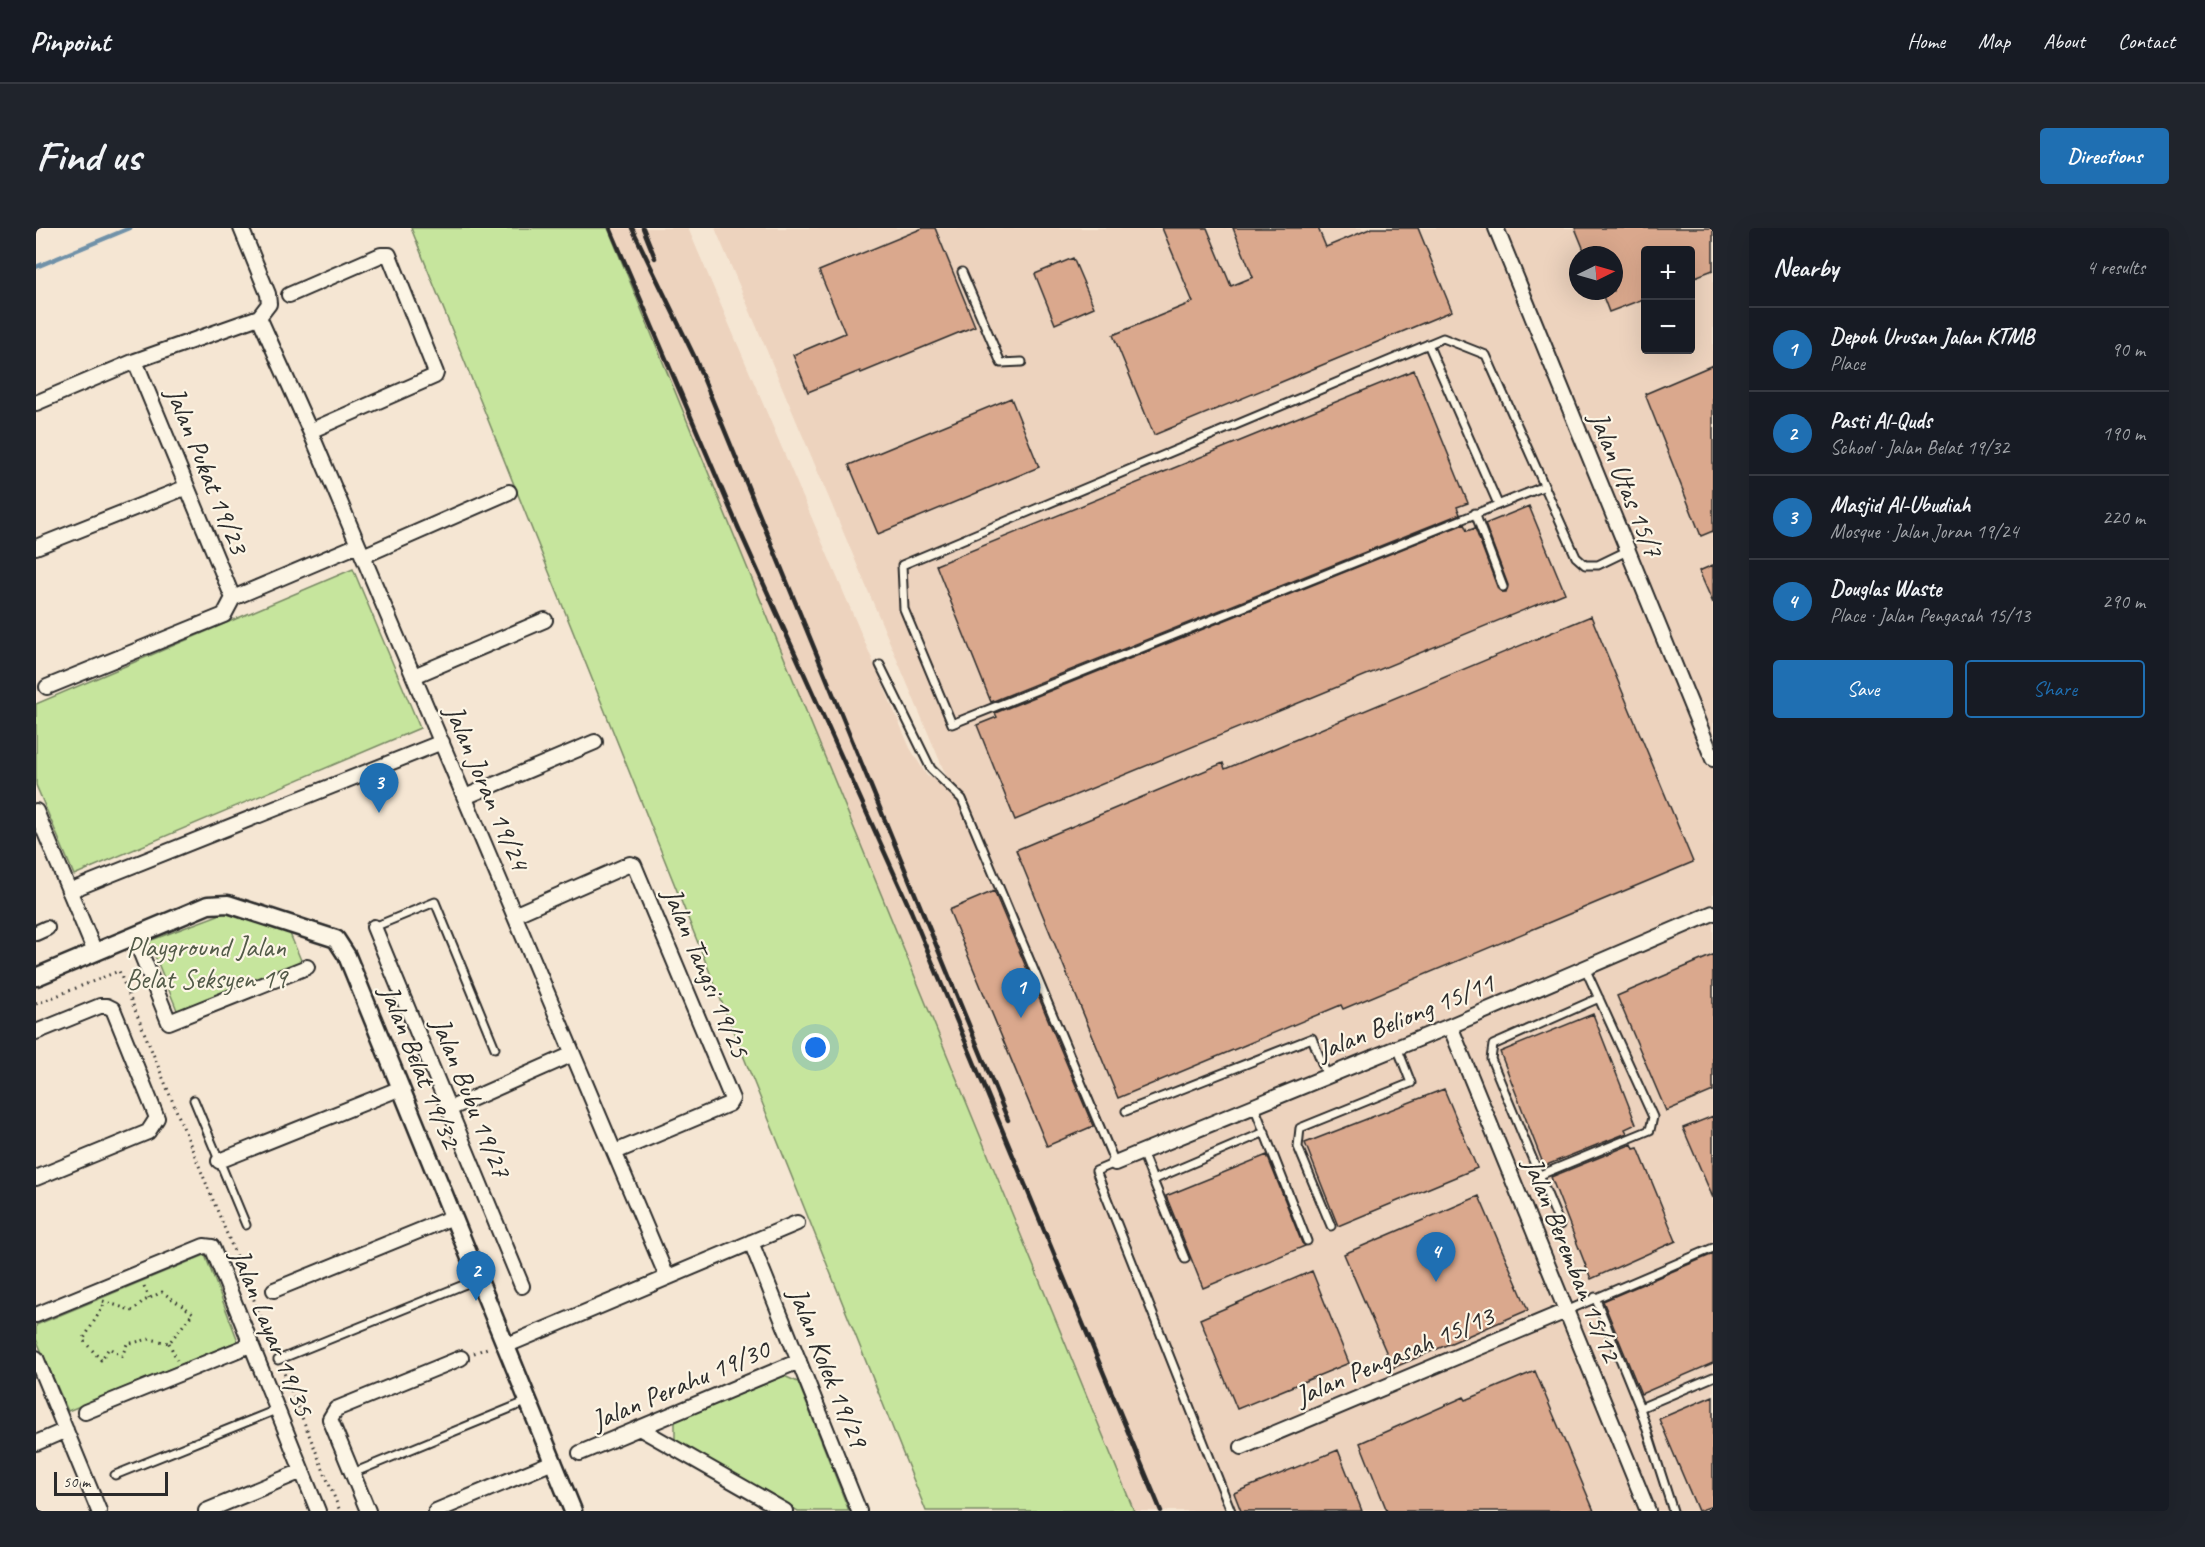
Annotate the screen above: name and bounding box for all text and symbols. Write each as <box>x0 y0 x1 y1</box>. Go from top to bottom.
text: Pinpoint <box>30 24 110 59</box>
text: Home <box>1907 28 1945 54</box>
text: Map <box>1978 28 2010 54</box>
text: About <box>2043 28 2085 54</box>
text: Contact <box>2118 28 2175 54</box>
button: Directions <box>2040 128 2169 184</box>
text: Find us <box>36 130 141 183</box>
north arrow <box>1569 246 1623 300</box>
map controls <box>1641 246 1695 354</box>
button: + <box>1641 246 1695 300</box>
text: Nearby <box>1773 251 1838 284</box>
text: 4 results <box>2086 255 2145 280</box>
button: − <box>1641 300 1695 354</box>
text: Depoh Urusan Jalan KTMB <box>1830 323 2034 351</box>
text: 1 <box>1788 337 1797 362</box>
text: 90 m <box>2111 337 2145 362</box>
text: Place <box>1830 351 1865 376</box>
street label: Jalan Pukat 19/23 <box>157 380 258 561</box>
street label: Jalan Utas 15/7 <box>1581 405 1672 563</box>
text: Pasti Al-Quds <box>1830 407 1932 435</box>
text: 2 <box>1788 421 1797 446</box>
text: 190 m <box>2102 421 2145 446</box>
text: School · Jalan Belat 19/32 <box>1830 435 2009 460</box>
text: Masjid Al-Ubudiah <box>1830 491 1970 519</box>
text: 3 <box>1788 505 1797 530</box>
text: 220 m <box>2102 505 2145 530</box>
text: Mosque · Jalan Joran 19/24 <box>1830 519 2019 544</box>
text: Douglas Waste <box>1830 575 1941 603</box>
text: 4 <box>1788 589 1797 614</box>
text: 290 m <box>2102 589 2145 614</box>
text: Place · Jalan Pengasah 15/13 <box>1830 603 2030 628</box>
button: Save <box>1773 660 1953 718</box>
button: Share <box>1965 660 2145 718</box>
street label: Jalan Joran 19/24 <box>436 698 539 877</box>
pin: 3 <box>360 764 398 813</box>
street label: Jalan Tangsi 19/25 <box>654 880 759 1064</box>
park label: Playground Jalan Belat Seksyen 19 <box>125 929 289 996</box>
street label: Jalan Beliong 15/11 <box>1310 964 1500 1069</box>
pin: 1 <box>1002 968 1040 1018</box>
street label: Jalan Belat 19/32 <box>371 978 470 1155</box>
street label: Jalan Bubu 19/27 <box>423 1010 520 1184</box>
your location <box>801 1033 830 1062</box>
street label: Jalan Beremban 15/12 <box>1515 1150 1630 1368</box>
pin: 4 <box>1416 1232 1456 1282</box>
street label: Jalan Layar 19/35 <box>222 1241 323 1422</box>
pin: 2 <box>456 1252 496 1301</box>
street label: Jalan Kolek 19/29 <box>780 1280 877 1454</box>
street label: Jalan Pengasah 15/13 <box>1288 1297 1501 1414</box>
street label: Jalan Perahu 19/30 <box>584 1330 777 1438</box>
scale bar <box>54 1469 168 1496</box>
text: 50 m <box>63 1472 90 1492</box>

